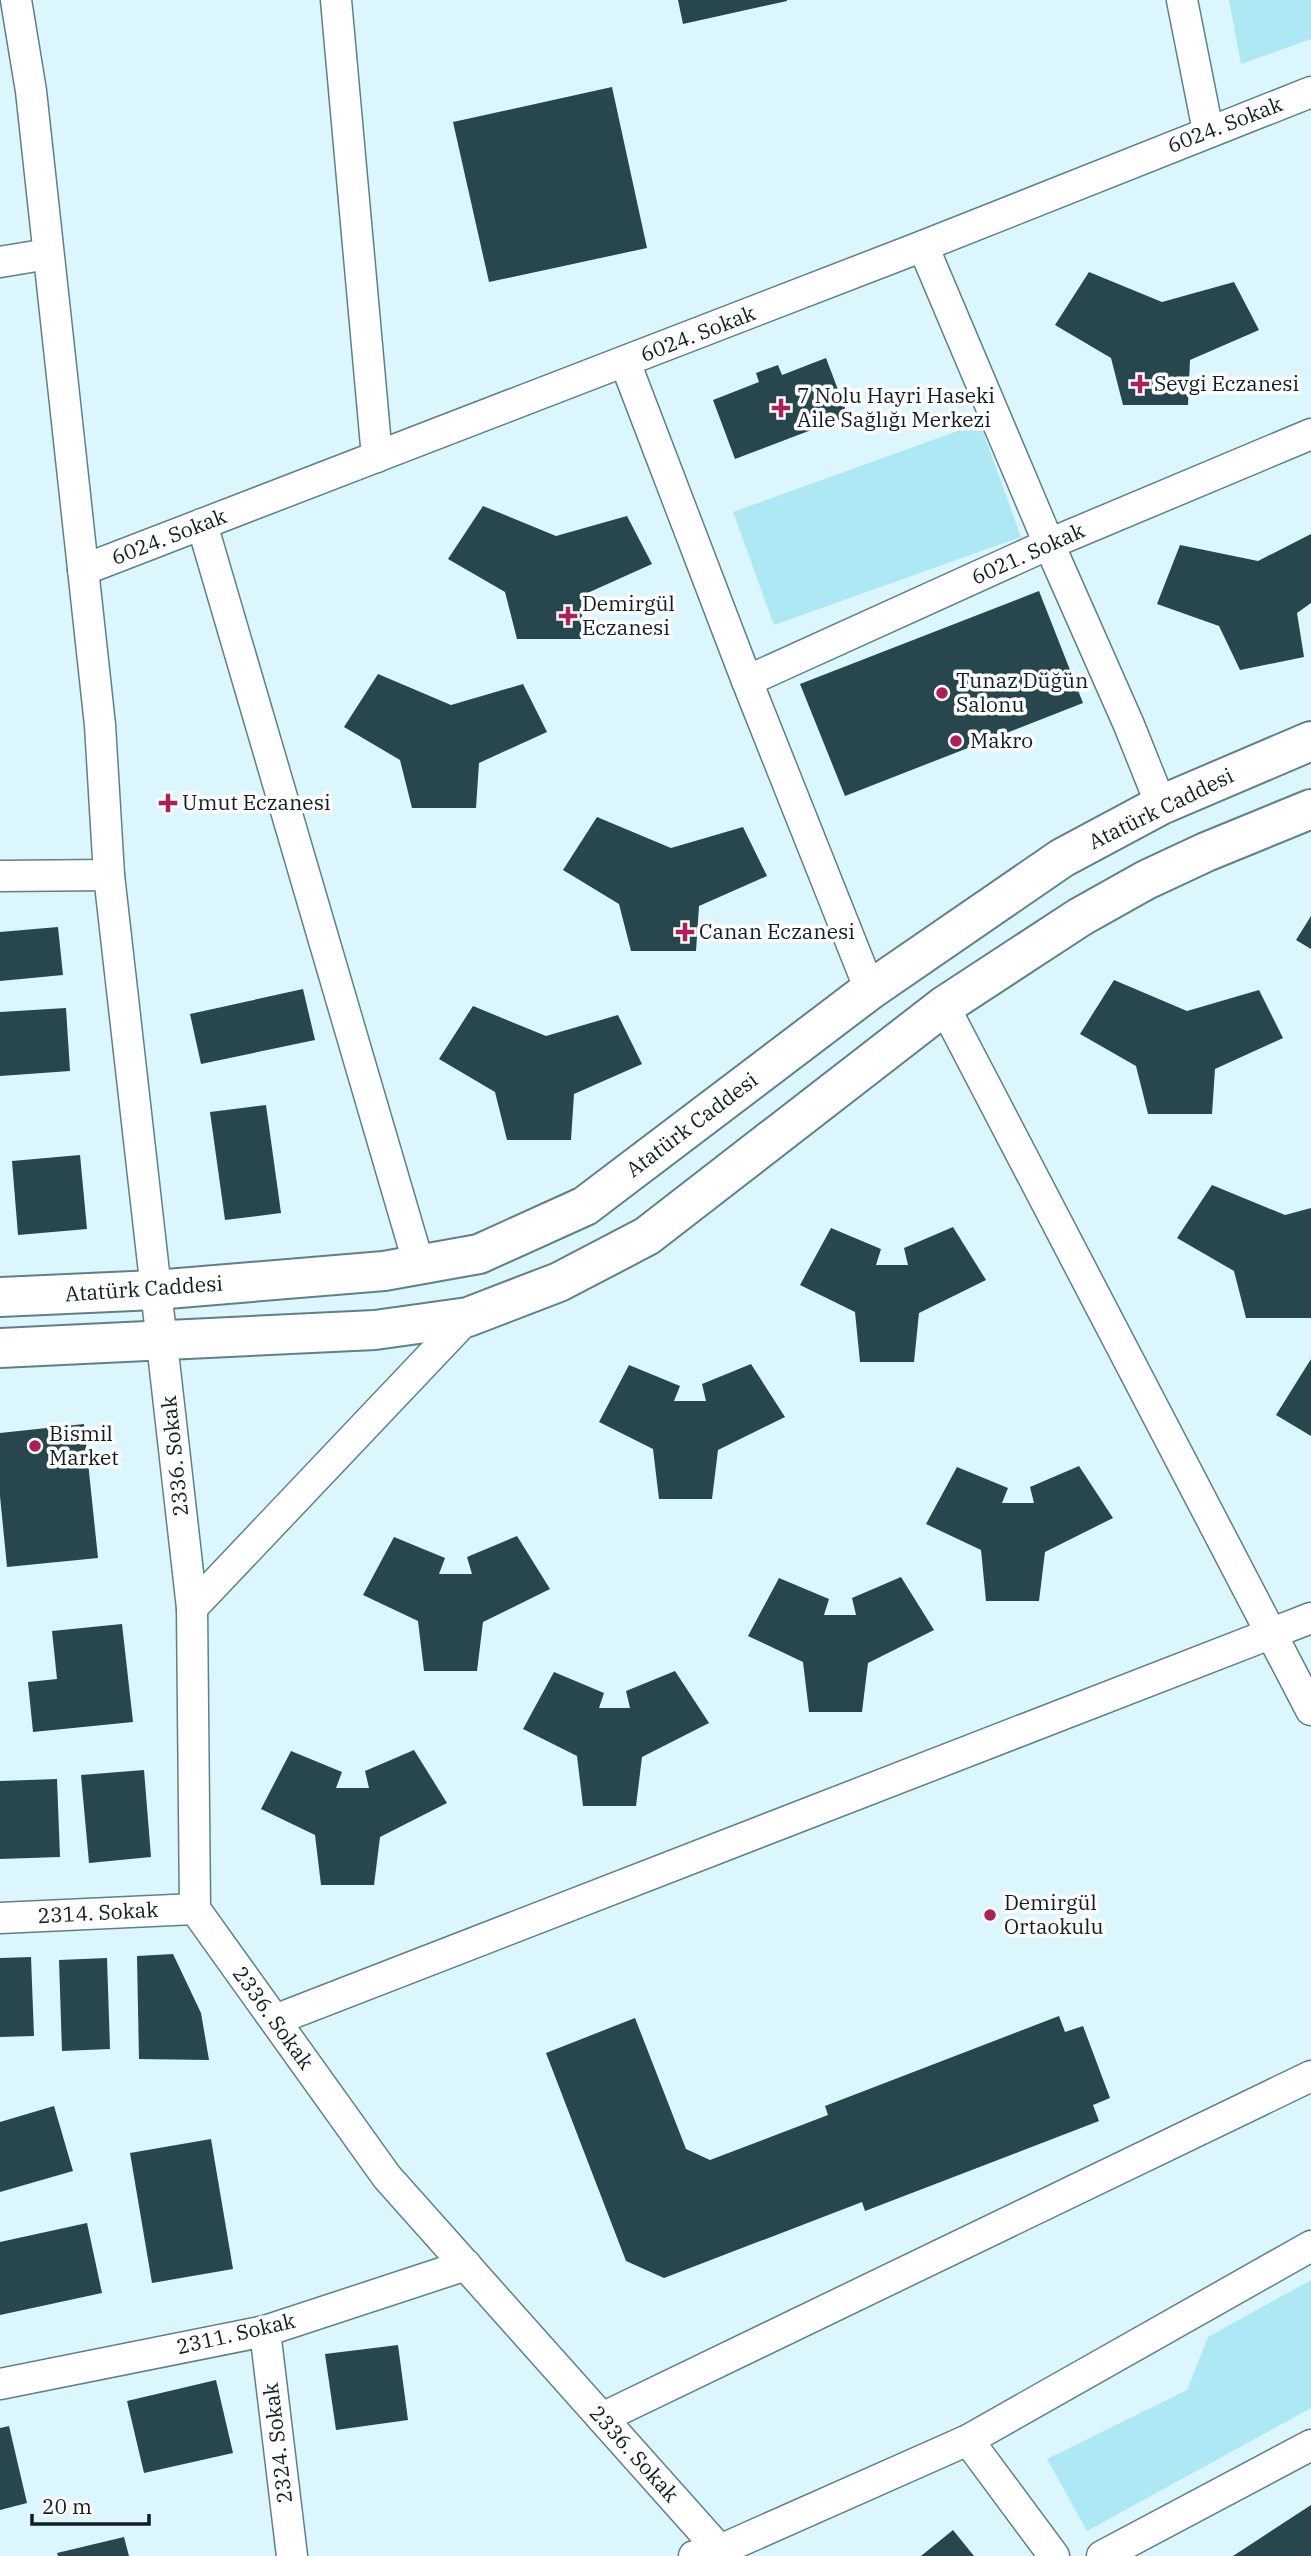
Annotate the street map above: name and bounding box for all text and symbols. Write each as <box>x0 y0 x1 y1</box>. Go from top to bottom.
street label: 6024. Sokak <box>1163 89 1287 159</box>
street label: 6024. Sokak <box>636 298 760 368</box>
place label: Sevgi Eczanesi <box>1154 369 1299 397</box>
marker: Sevgi Eczanesi <box>1132 376 1148 392</box>
place label: 7 Nolu Hayri Haseki Aile Sağlığı Merkezi <box>797 381 995 433</box>
marker: 7 Nolu Hayri Haseki Aile Sağlığı Merkezi <box>771 398 791 418</box>
street label: 6024. Sokak <box>107 501 231 571</box>
street label: 6021. Sokak <box>967 515 1089 591</box>
place label: Demirgül Eczanesi <box>582 589 675 641</box>
marker: Demirgül Eczanesi <box>560 608 576 624</box>
place label: Tunaz Düğün Salonu <box>956 666 1088 718</box>
marker: Tunaz Düğün Salonu <box>934 685 950 701</box>
place label: Makro <box>970 726 1033 754</box>
marker: Makro <box>948 733 964 749</box>
street label: Atatürk Caddesi <box>1083 761 1238 855</box>
place label: Umut Eczanesi <box>182 788 331 816</box>
marker: Umut Eczanesi <box>160 795 176 811</box>
place label: Canan Eczanesi <box>699 917 855 945</box>
marker: Canan Eczanesi <box>677 924 693 940</box>
street label: Atatürk Caddesi <box>620 1065 763 1183</box>
street label: Atatürk Caddesi <box>64 1269 224 1307</box>
street label: 2336. Sokak <box>154 1394 194 1518</box>
place label: Bismil Market <box>49 1419 119 1471</box>
marker: Bismil Market <box>27 1438 43 1454</box>
place label: Demirgül Ortaokulu <box>1004 1888 1104 1940</box>
street label: 2314. Sokak <box>37 1895 160 1929</box>
marker: Demirgül Ortaokulu <box>982 1907 998 1923</box>
street label: 2336. Sokak <box>227 1960 321 2075</box>
street label: 2311. Sokak <box>174 2306 299 2360</box>
street label: 2324. Sokak <box>256 2381 298 2505</box>
street label: 2336. Sokak <box>584 2399 686 2508</box>
scale bar <box>32 2482 149 2526</box>
text: 20 m <box>42 2492 92 2520</box>

